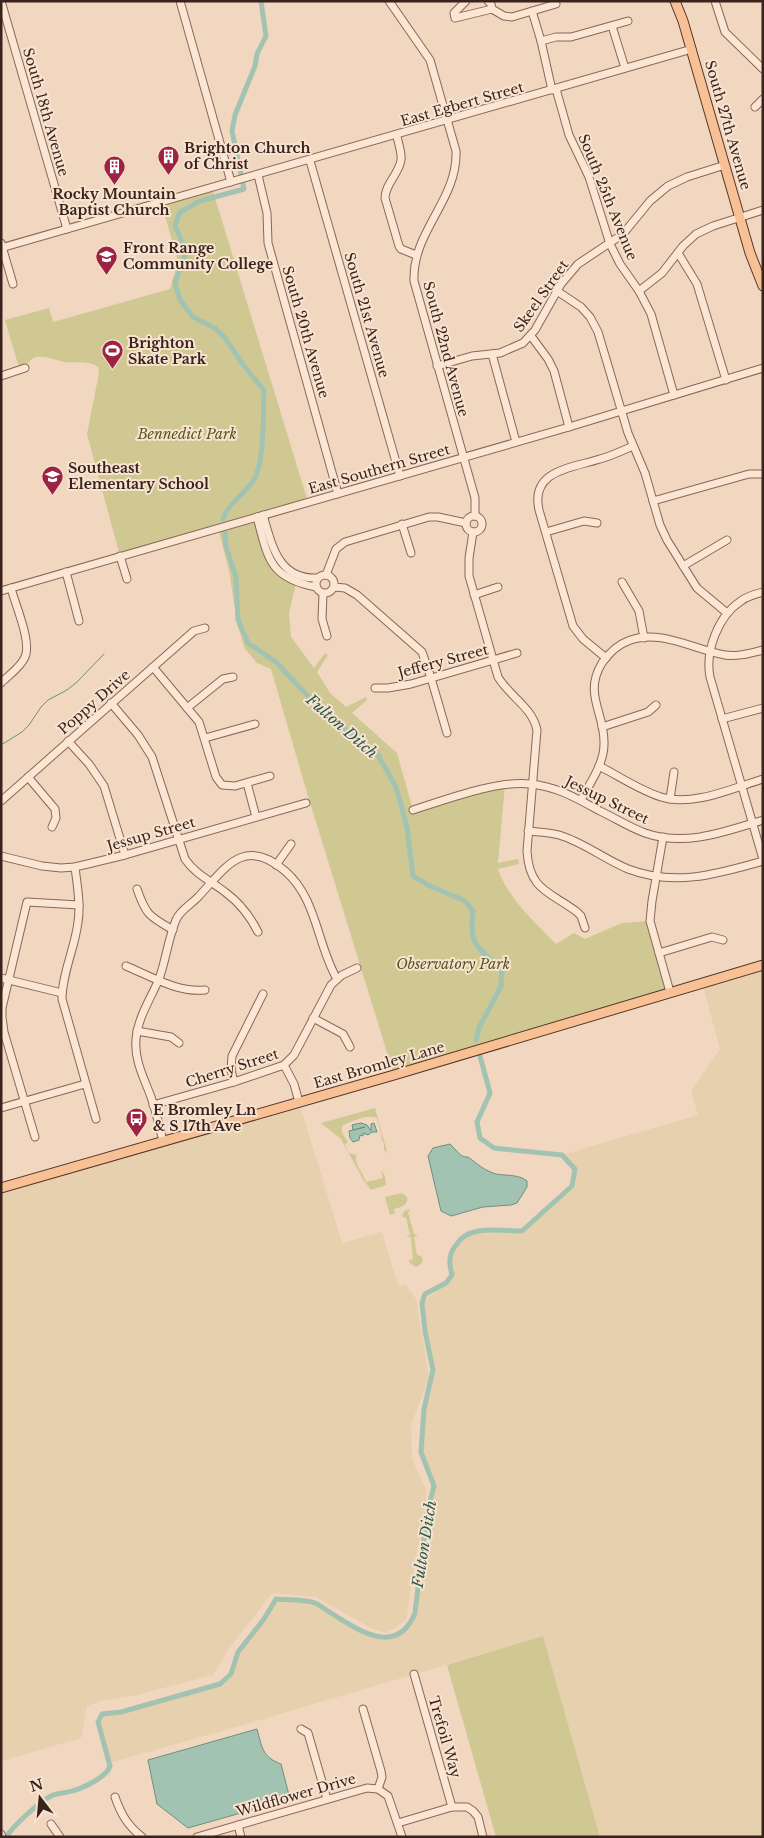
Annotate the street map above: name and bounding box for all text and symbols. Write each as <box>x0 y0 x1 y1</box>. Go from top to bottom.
street label: South 18th Avenue <box>19 46 73 178</box>
street label: South 27th Avenue <box>701 58 755 192</box>
street label: East Egbert Street <box>398 78 526 130</box>
street label: South 25th Avenue <box>574 131 642 263</box>
place label: Brighton Church of Christ <box>184 139 310 173</box>
building icon: Brighton Church of Christ <box>156 144 180 175</box>
building icon: Rocky Mountain Baptist Church <box>102 154 126 185</box>
place label: Rocky Mountain Baptist Church <box>52 185 176 219</box>
place label: Front Range Community College <box>123 239 273 273</box>
school or university icon: Front Range Community College <box>95 244 119 275</box>
street label: South 21st Avenue <box>340 250 394 380</box>
street label: Skeel Street <box>510 256 573 336</box>
street label: South 20th Avenue <box>278 264 334 400</box>
street label: South 22nd Avenue <box>419 279 473 419</box>
place label: Brighton Skate Park <box>128 334 207 368</box>
sports icon: Brighton Skate Park <box>100 339 124 370</box>
park label: Bennedict Park <box>136 425 237 443</box>
street label: East Southern Street <box>306 440 453 498</box>
place label: Southeast Elementary School <box>68 459 209 493</box>
school or university icon: Southeast Elementary School <box>40 464 64 495</box>
street label: Jeffery Street <box>394 640 491 682</box>
street label: Poppy Drive <box>54 666 134 738</box>
water label: Fulton Ditch <box>302 689 382 762</box>
street label: Jessup Street <box>560 771 652 828</box>
street label: Jessup Street <box>103 813 198 856</box>
park label: Observatory Park <box>396 955 510 973</box>
street label: East Bromley Lane <box>311 1038 447 1092</box>
street label: Cherry Street <box>183 1044 282 1092</box>
place label: E Bromley Ln & S 17th Ave <box>153 1101 256 1135</box>
bus stop icon: E Bromley Ln & S 17th Ave <box>125 1106 149 1137</box>
water label: Fulton Ditch <box>408 1499 440 1590</box>
street label: Trefoil Way <box>425 1694 465 1780</box>
street label: Wildflower Drive <box>233 1769 358 1821</box>
north arrow <box>15 1773 65 1823</box>
text: N <box>28 1775 45 1796</box>

